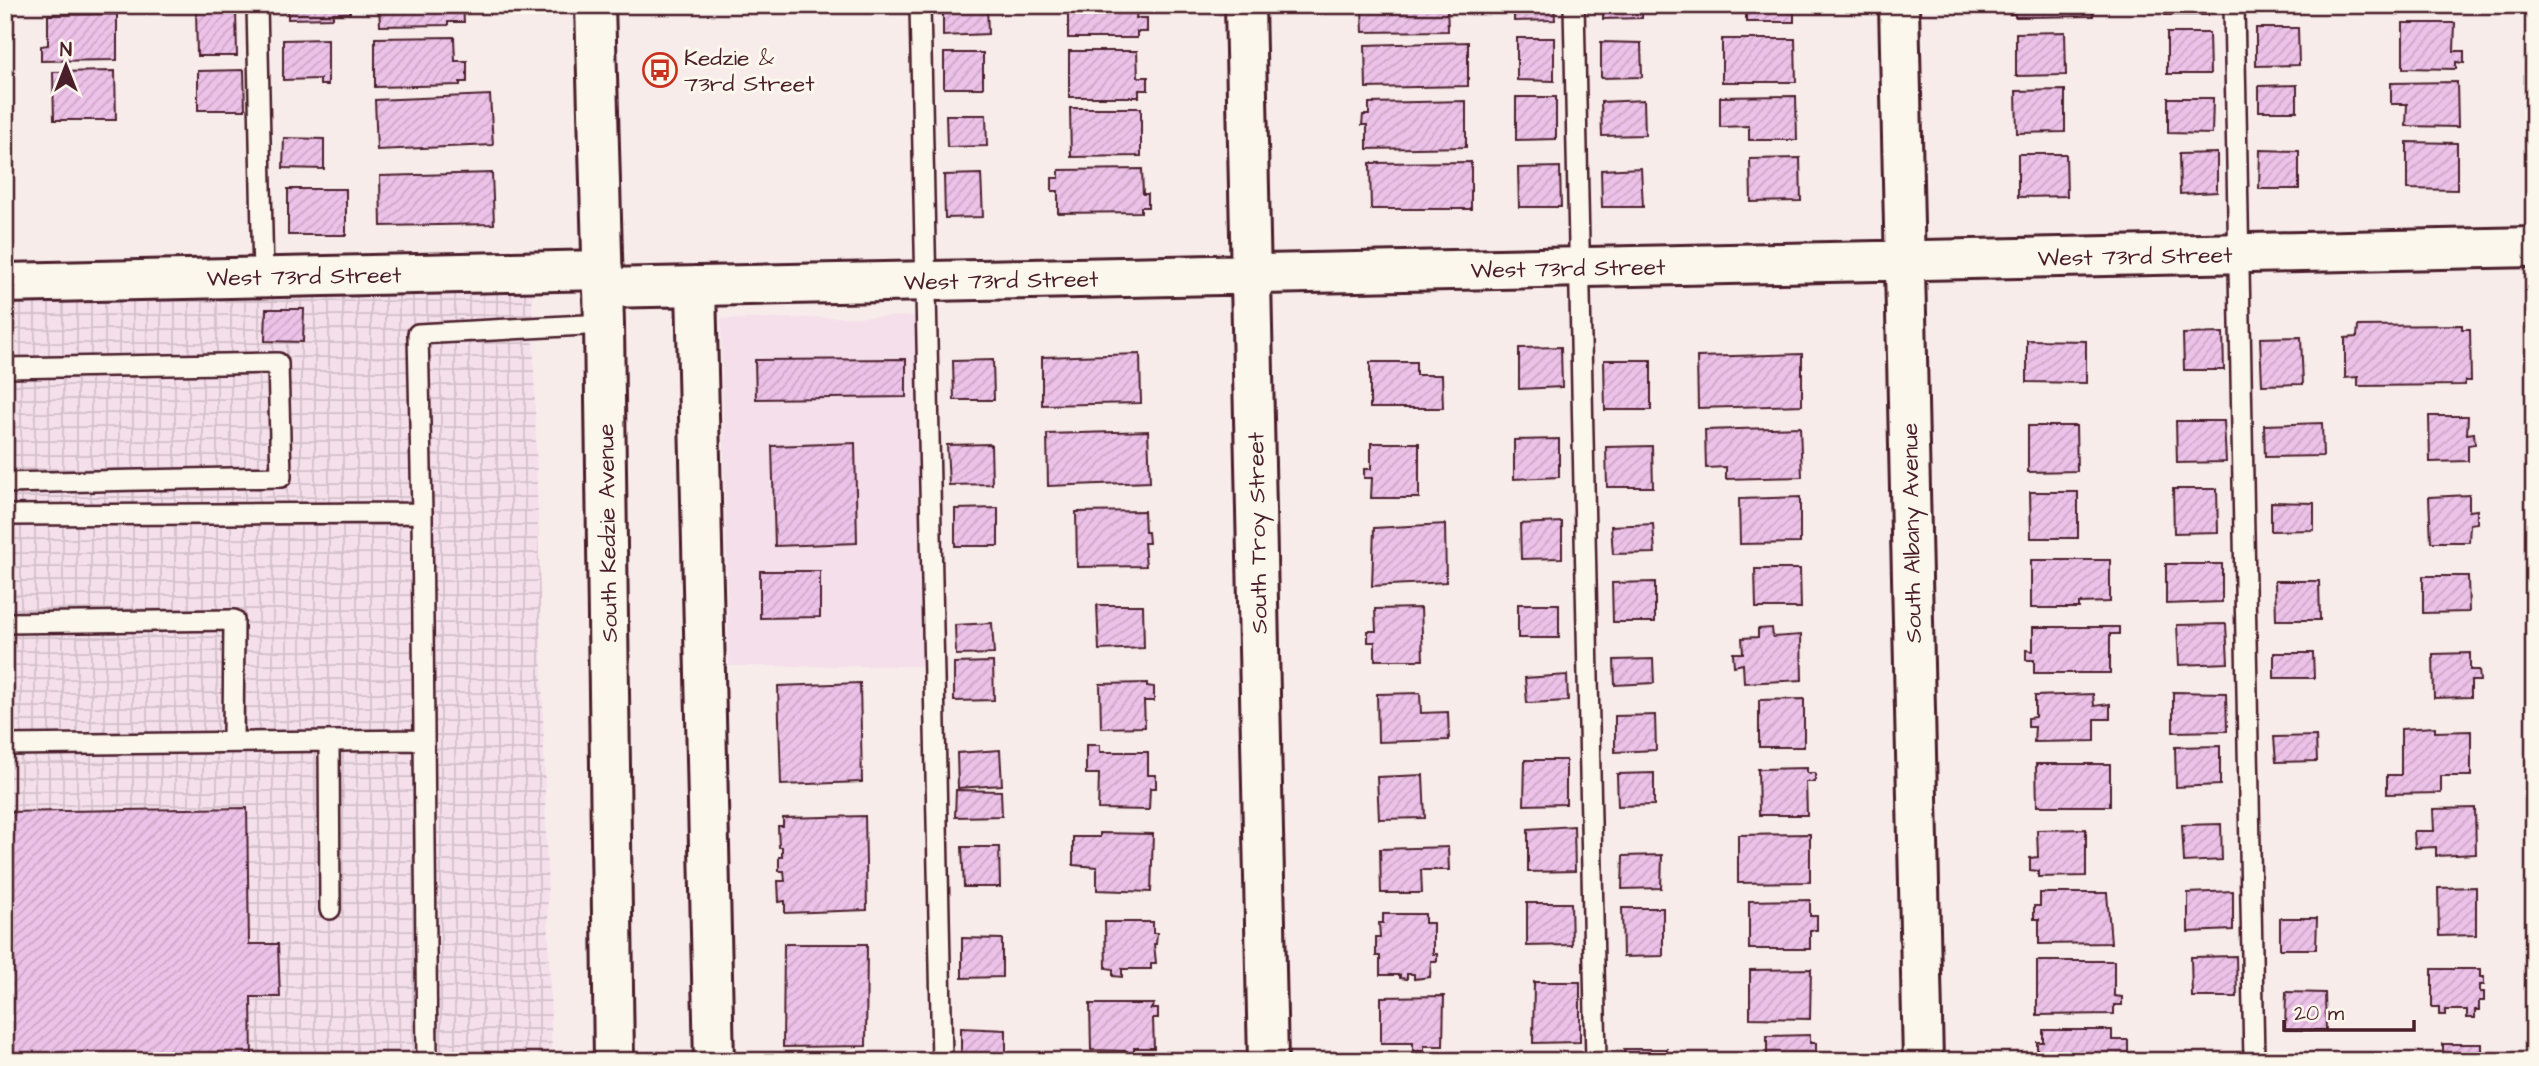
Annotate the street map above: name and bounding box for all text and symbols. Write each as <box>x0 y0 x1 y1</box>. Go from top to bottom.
north arrow <box>32 32 102 102</box>
text: N <box>60 37 72 64</box>
place label: Kedzie & 73rd Street <box>684 42 815 100</box>
bus stop icon: Kedzie & 73rd Street <box>641 51 679 89</box>
street label: West 73rd Street <box>2037 239 2233 275</box>
street label: West 73rd Street <box>1470 251 1666 287</box>
street label: West 73rd Street <box>206 259 402 295</box>
street label: West 73rd Street <box>903 263 1099 299</box>
street label: South Kedzie Avenue <box>590 423 626 643</box>
street label: South Albany Avenue <box>1894 423 1931 643</box>
street label: South Troy Street <box>1240 431 1277 634</box>
scale bar <box>2284 989 2413 1033</box>
text: 20 m <box>2294 999 2345 1028</box>

